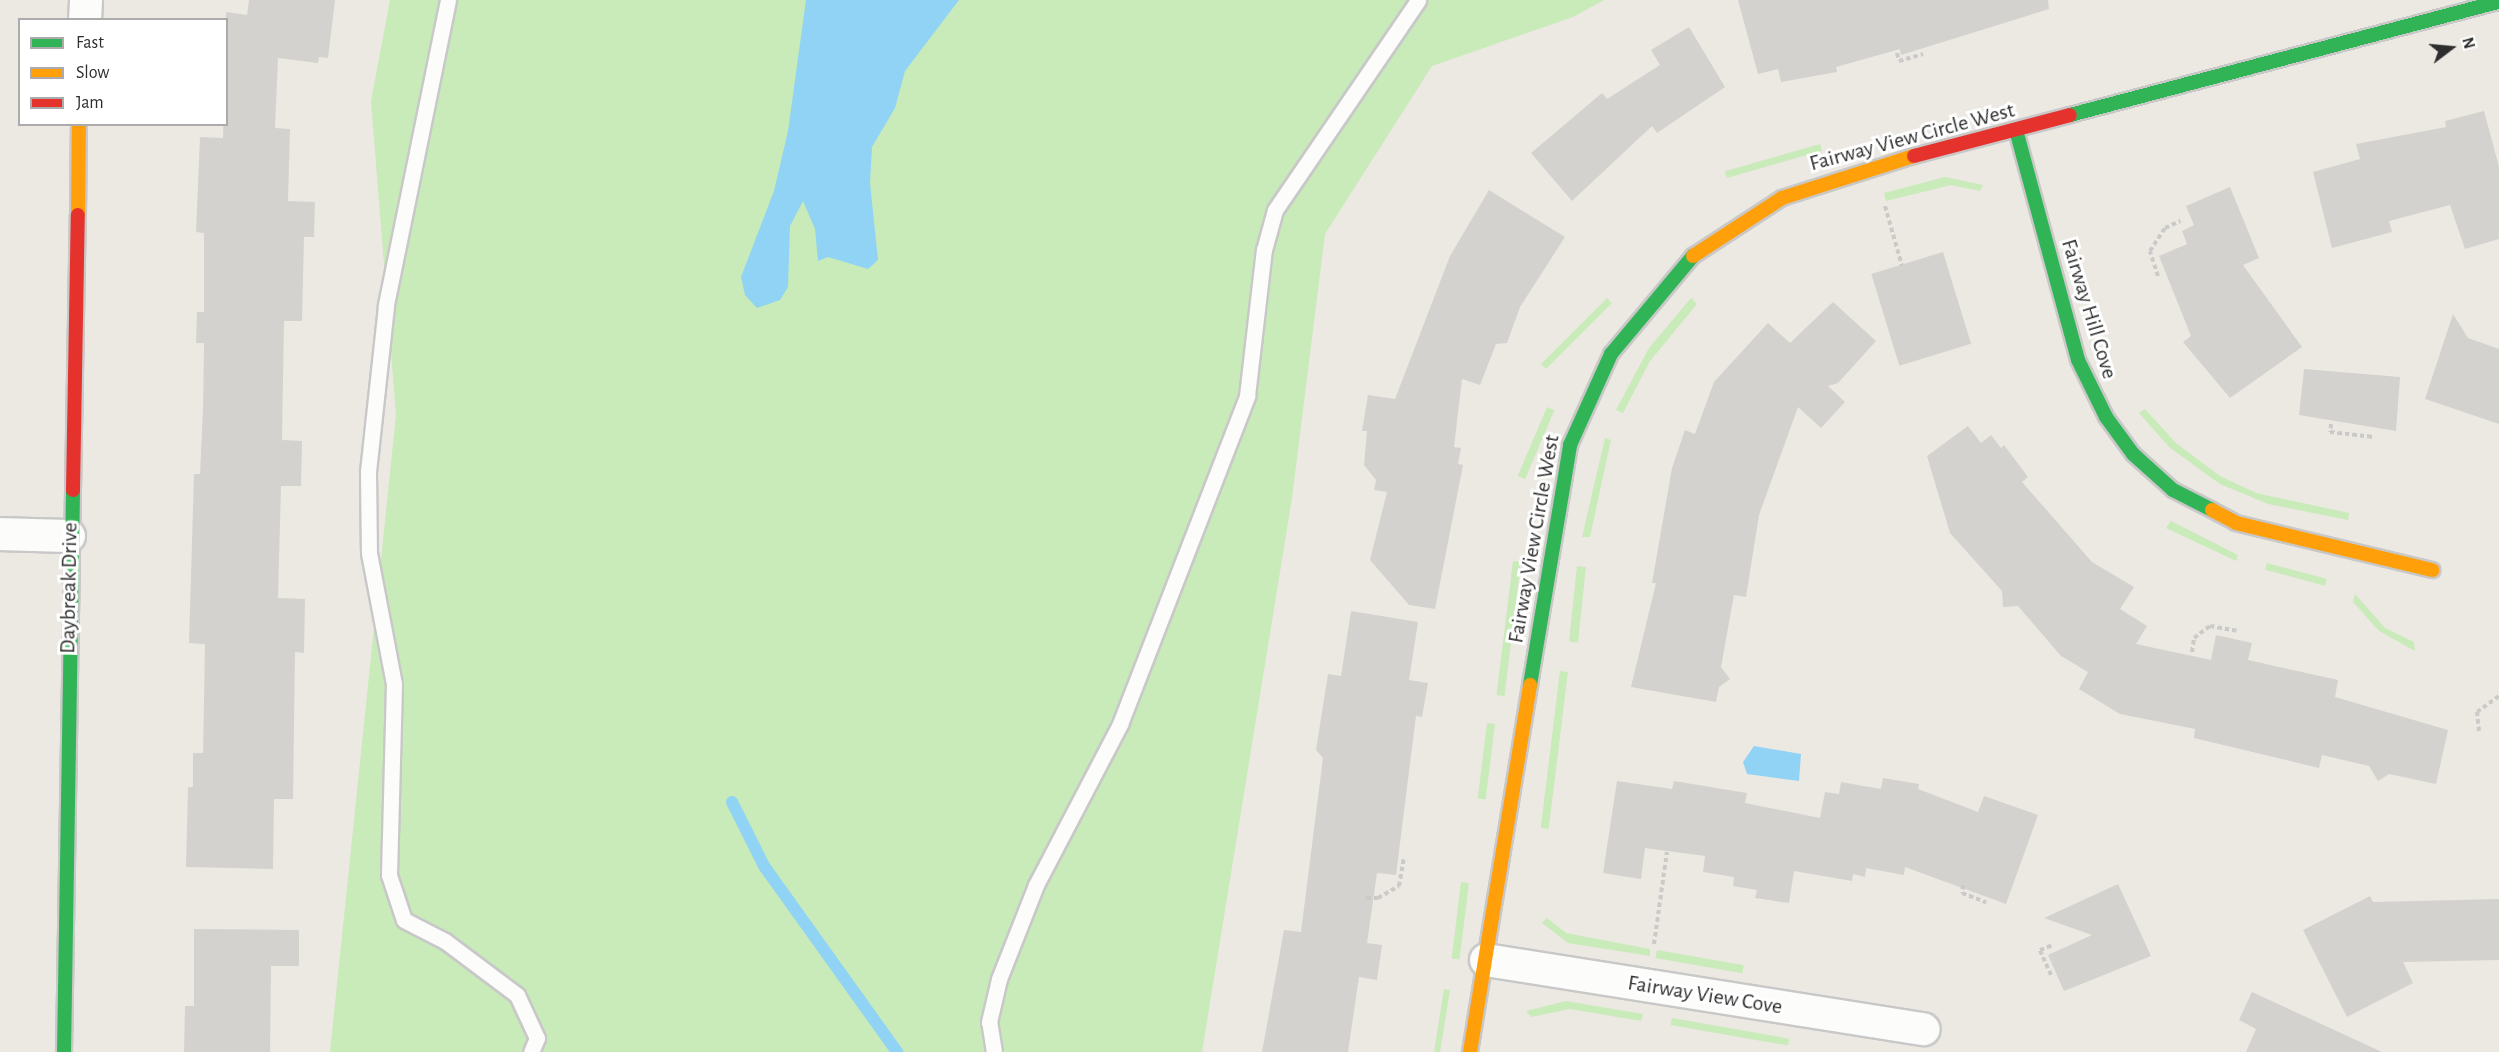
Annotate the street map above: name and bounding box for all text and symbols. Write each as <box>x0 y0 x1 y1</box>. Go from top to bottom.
legend <box>18 18 228 126</box>
north arrow <box>2421 18 2481 78</box>
text: Fast <box>76 34 104 52</box>
text: N <box>2459 35 2478 51</box>
text: Slow <box>76 64 109 82</box>
text: Jam <box>76 94 104 112</box>
street label: Fairway View Circle West <box>1807 97 2017 177</box>
street label: Fairway Hill Cove <box>2055 236 2123 382</box>
street label: Fairway View Circle West <box>1503 433 1565 645</box>
street label: Daybreak Drive <box>55 522 83 654</box>
street label: Fairway View Cove <box>1626 970 1784 1020</box>

